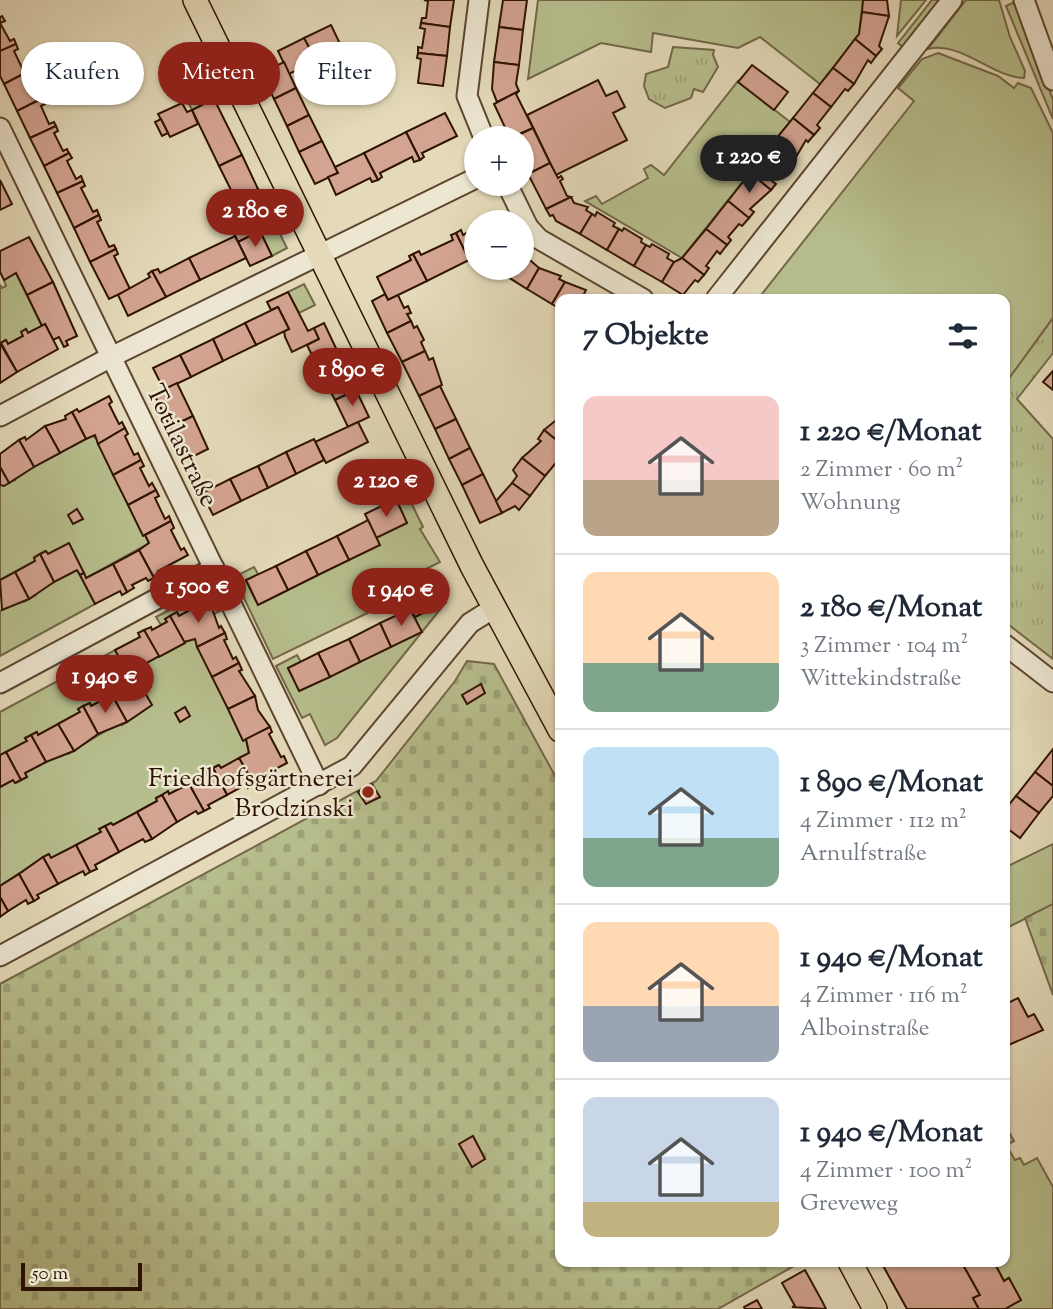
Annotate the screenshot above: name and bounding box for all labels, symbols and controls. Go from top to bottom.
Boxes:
chip: Kaufen [21,42,144,105]
chip: Mieten [158,42,280,105]
chip: Filter [294,42,396,105]
map controls [464,126,534,280]
button: + [464,126,534,196]
pin: 1 220 € [684,136,814,195]
text: 1 220 € [716,141,782,174]
pin: 2 180 € [190,190,320,249]
text: 2 180 € [222,195,288,228]
button: − [464,210,534,280]
text: 7 Objekte [583,315,709,358]
icon: filters [944,317,982,355]
pin: 1 890 € [287,348,417,408]
text: 1 890 € [319,354,385,387]
street label: Totilastraße [135,379,226,514]
text: 1 220 €/Monat [800,411,981,454]
icon: home [639,424,723,508]
text: 2 Zimmer · 60 m² [800,454,963,487]
pin: 2 120 € [321,460,451,519]
text: 2 120 € [353,465,419,498]
text: Wohnung [800,487,900,520]
pin: 1 500 € [133,566,263,625]
pin: 1 940 € [336,568,466,628]
text: 1 500 € [166,571,230,604]
text: 1 940 € [368,574,434,607]
text: 2 180 €/Monat [800,587,982,630]
icon: home [639,600,723,684]
text: 3 Zimmer · 104 m² [800,630,968,663]
pin: 1 940 € [40,656,170,715]
text: 1 940 € [72,661,138,694]
text: Wittekindstraße [800,663,961,696]
place label: Friedhofsgärtnerei Brodzinski [148,761,354,828]
text: 1 890 €/Monat [800,762,983,805]
icon: home [639,775,723,859]
marker: Friedhofsgärtnerei Brodzinski [360,784,376,800]
text: 4 Zimmer · 112 m² [800,805,967,838]
text: Arnulfstraße [800,838,927,871]
text: 1 940 €/Monat [800,937,983,980]
icon: home [639,950,723,1034]
text: 4 Zimmer · 116 m² [800,980,967,1013]
text: Alboinstraße [800,1013,930,1046]
text: 1 940 €/Monat [800,1112,983,1155]
icon: home [639,1125,723,1209]
text: 4 Zimmer · 100 m² [800,1155,972,1188]
text: Greveweg [800,1188,898,1221]
scale bar [21,1260,142,1292]
text: 50 m [32,1261,68,1288]

